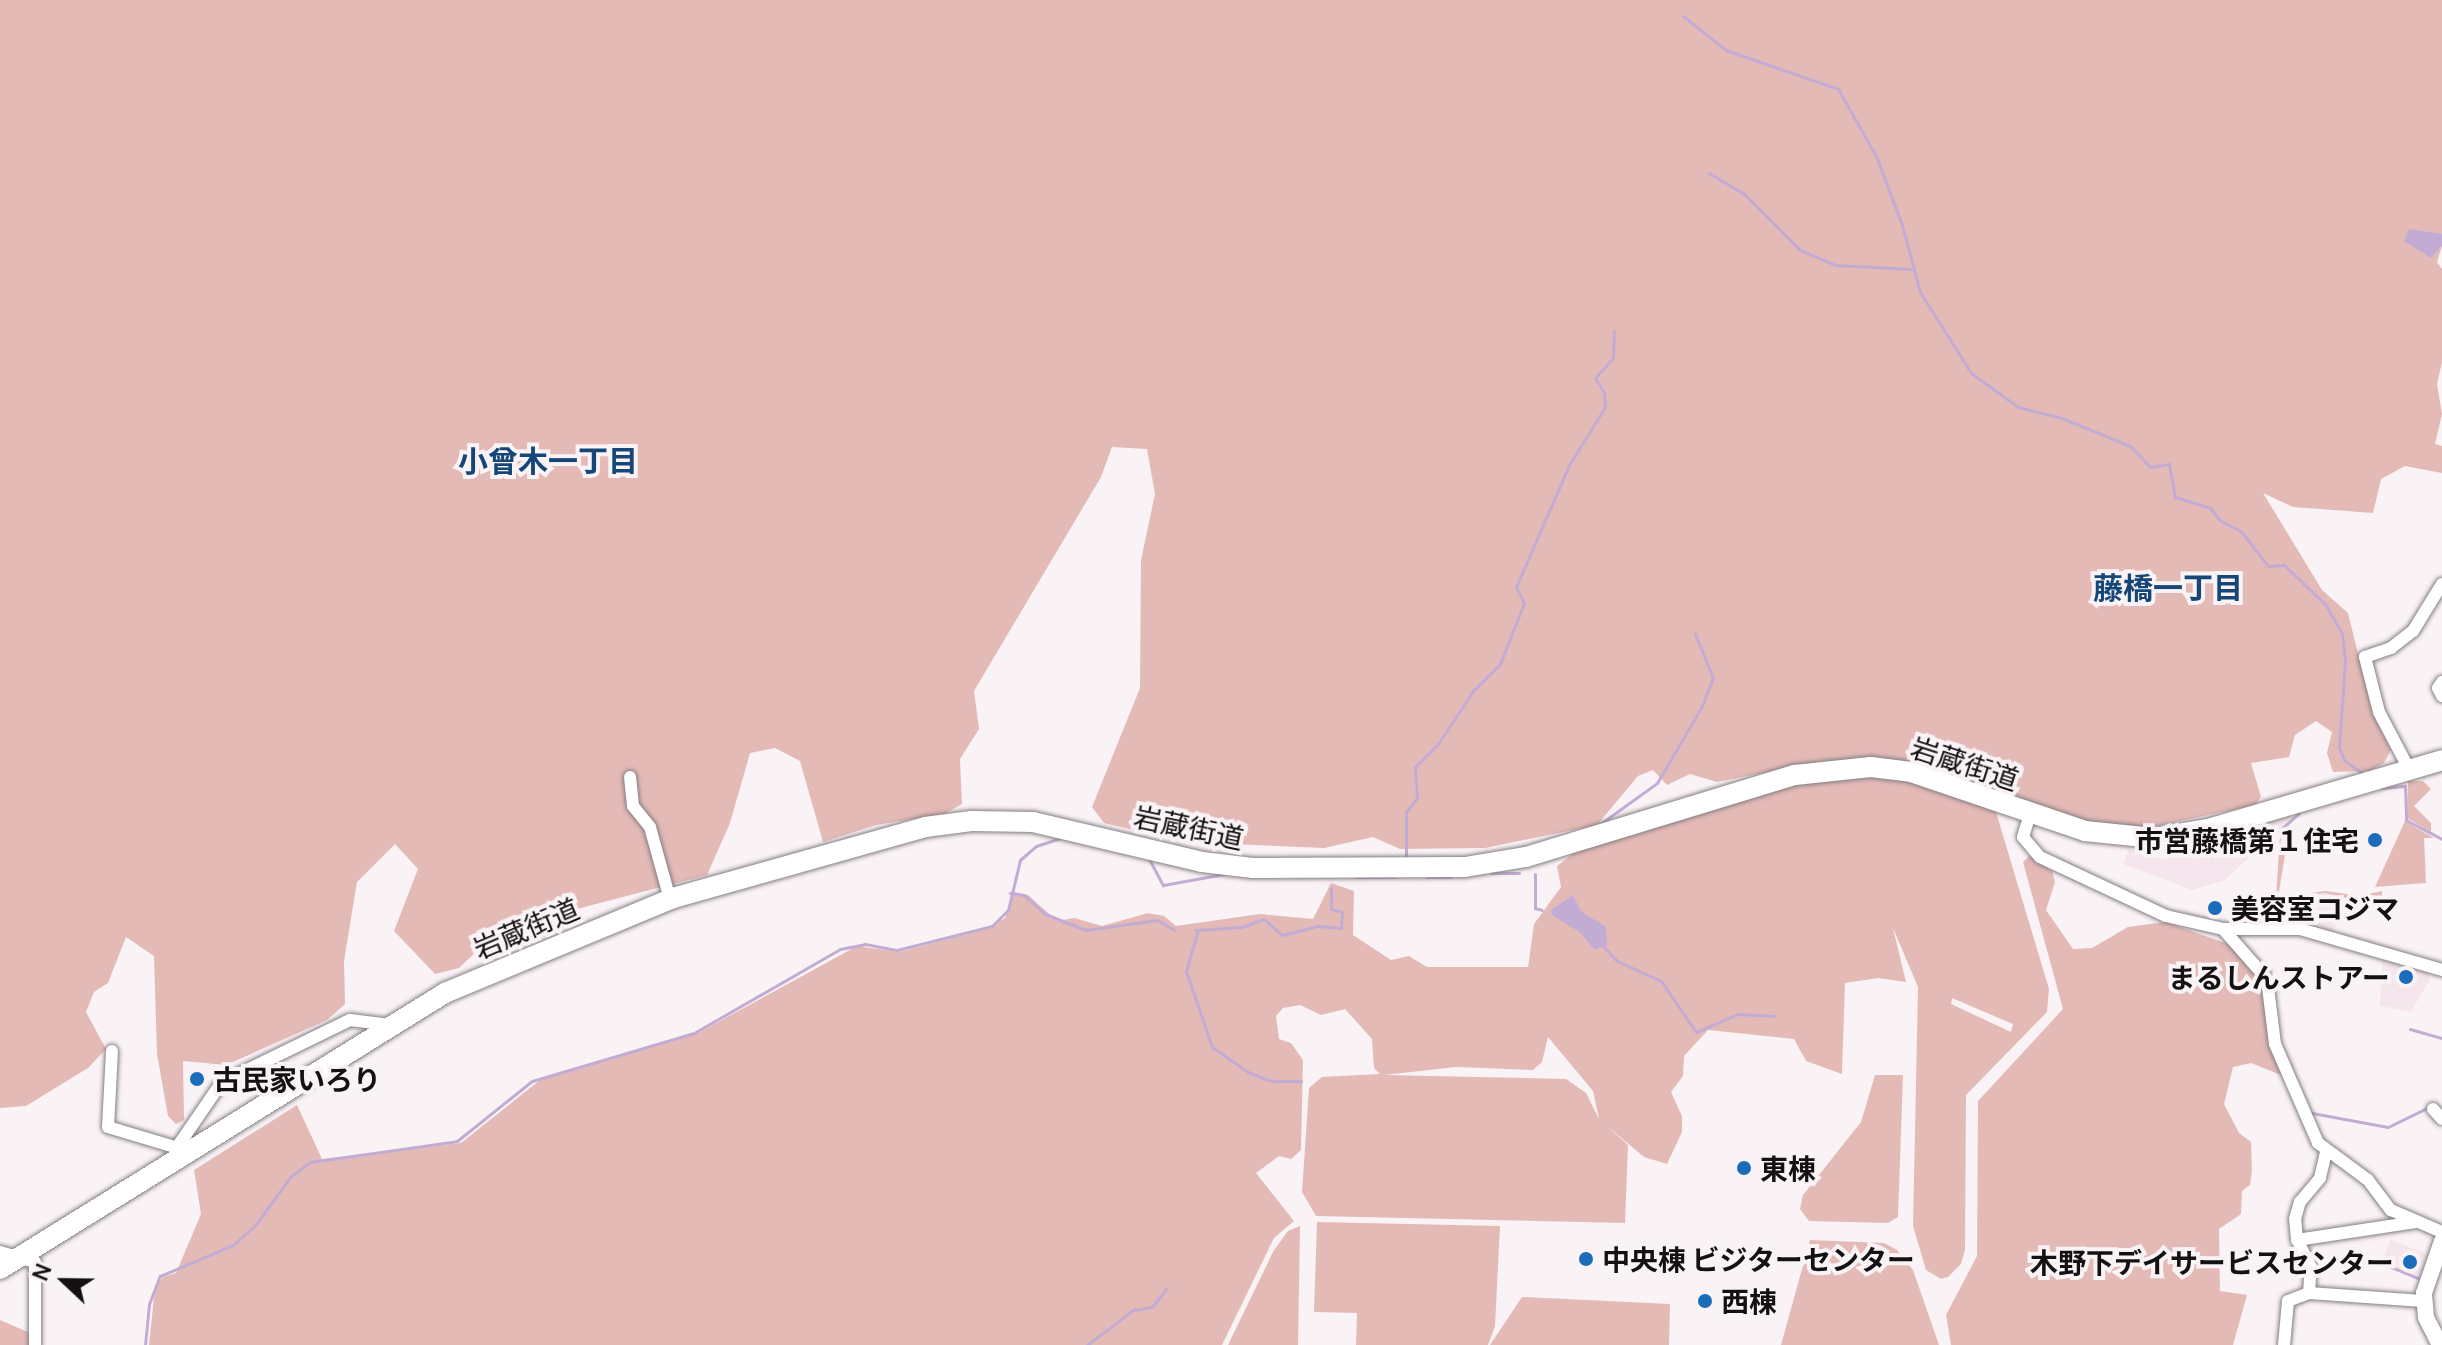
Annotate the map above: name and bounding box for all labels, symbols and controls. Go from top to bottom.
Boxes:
district label: 小曾木一丁目 [458,443,638,479]
district label: 藤橋一丁目 [2093,570,2243,606]
street label: 岩蔵街道 [1907,730,2023,796]
street label: 岩蔵街道 [1131,799,1247,855]
place label: 市営藤橋第１住宅 [2135,823,2359,857]
marker: 市営藤橋第１住宅 [2366,831,2384,849]
street label: 岩蔵街道 [468,891,584,965]
place label: 美容室コジマ [2231,891,2399,925]
marker: 美容室コジマ [2206,899,2224,917]
place label: まるしんストアー [2168,960,2390,994]
marker: まるしんストアー [2397,968,2415,986]
place label: 古民家いろり [213,1062,381,1096]
marker: 古民家いろり [188,1070,206,1088]
place label: 東棟 [1760,1151,1816,1185]
marker: 東棟 [1735,1159,1753,1177]
north arrow [24,1241,104,1321]
place label: 中央棟 ビジターセンター [1602,1242,1916,1276]
place label: 木野下デイサービスセンター [2030,1245,2394,1279]
marker: 中央棟 ビジターセンター [1577,1250,1595,1268]
marker: 木野下デイサービスセンター [2401,1253,2419,1271]
text: N [25,1259,59,1285]
place label: 西棟 [1721,1284,1777,1318]
marker: 西棟 [1696,1292,1714,1310]

